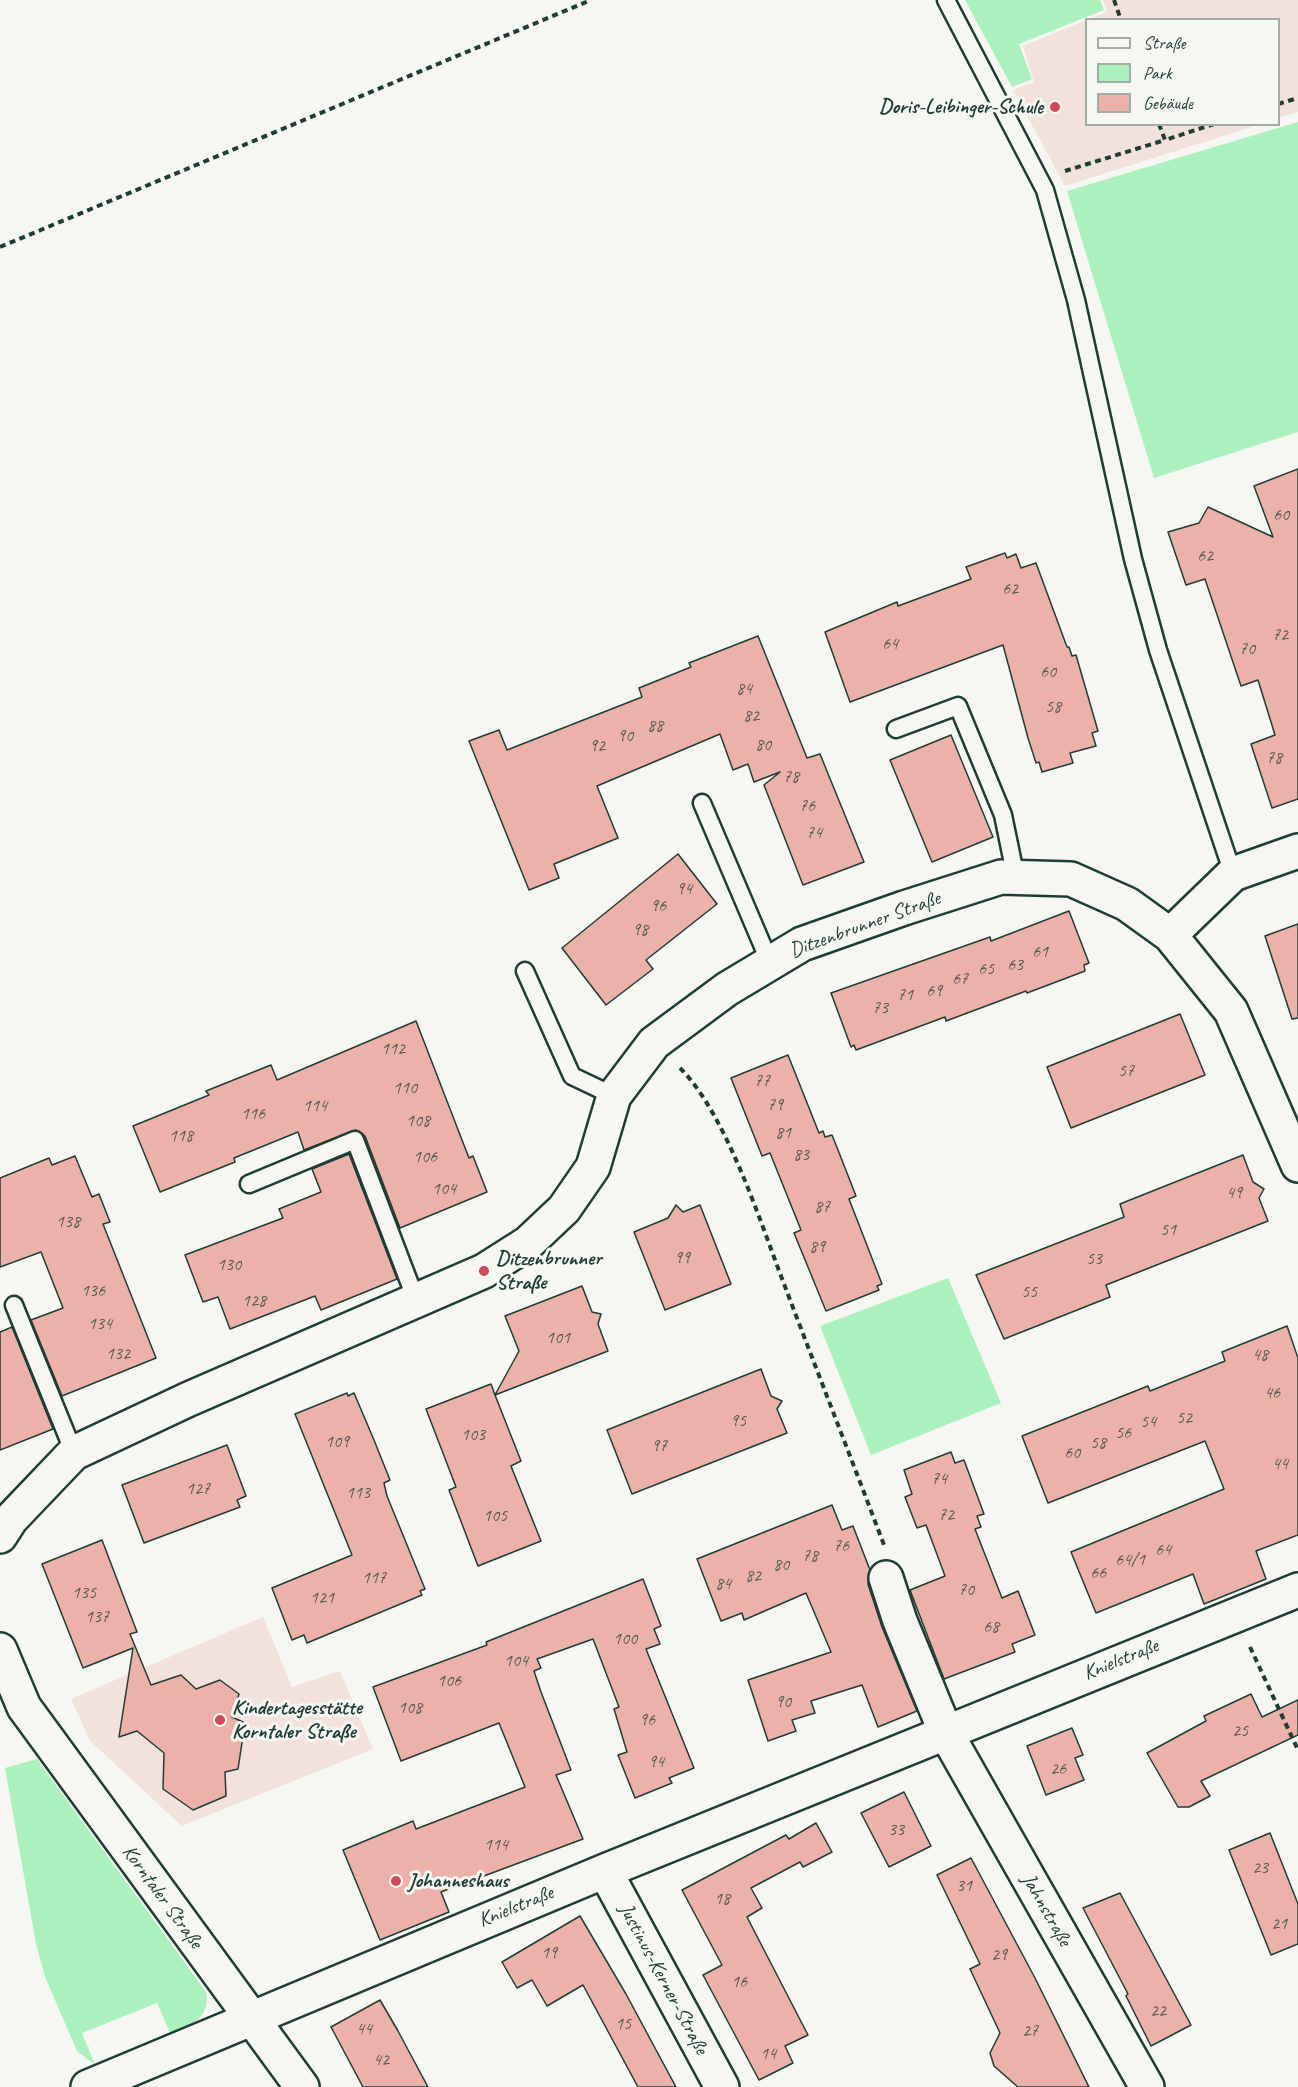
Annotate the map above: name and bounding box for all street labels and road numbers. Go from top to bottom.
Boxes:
street label: Ditzenbrunner Straße [786,886,944,964]
street label: Knielstraße [1080,1634,1162,1686]
street label: Korntaler Straße [116,1840,208,1954]
street label: Jahnstraße [1015,1869,1077,1951]
street label: Knielstraße [475,1881,557,1933]
street label: Justinus-Kerner-Straße [613,1899,713,2059]

